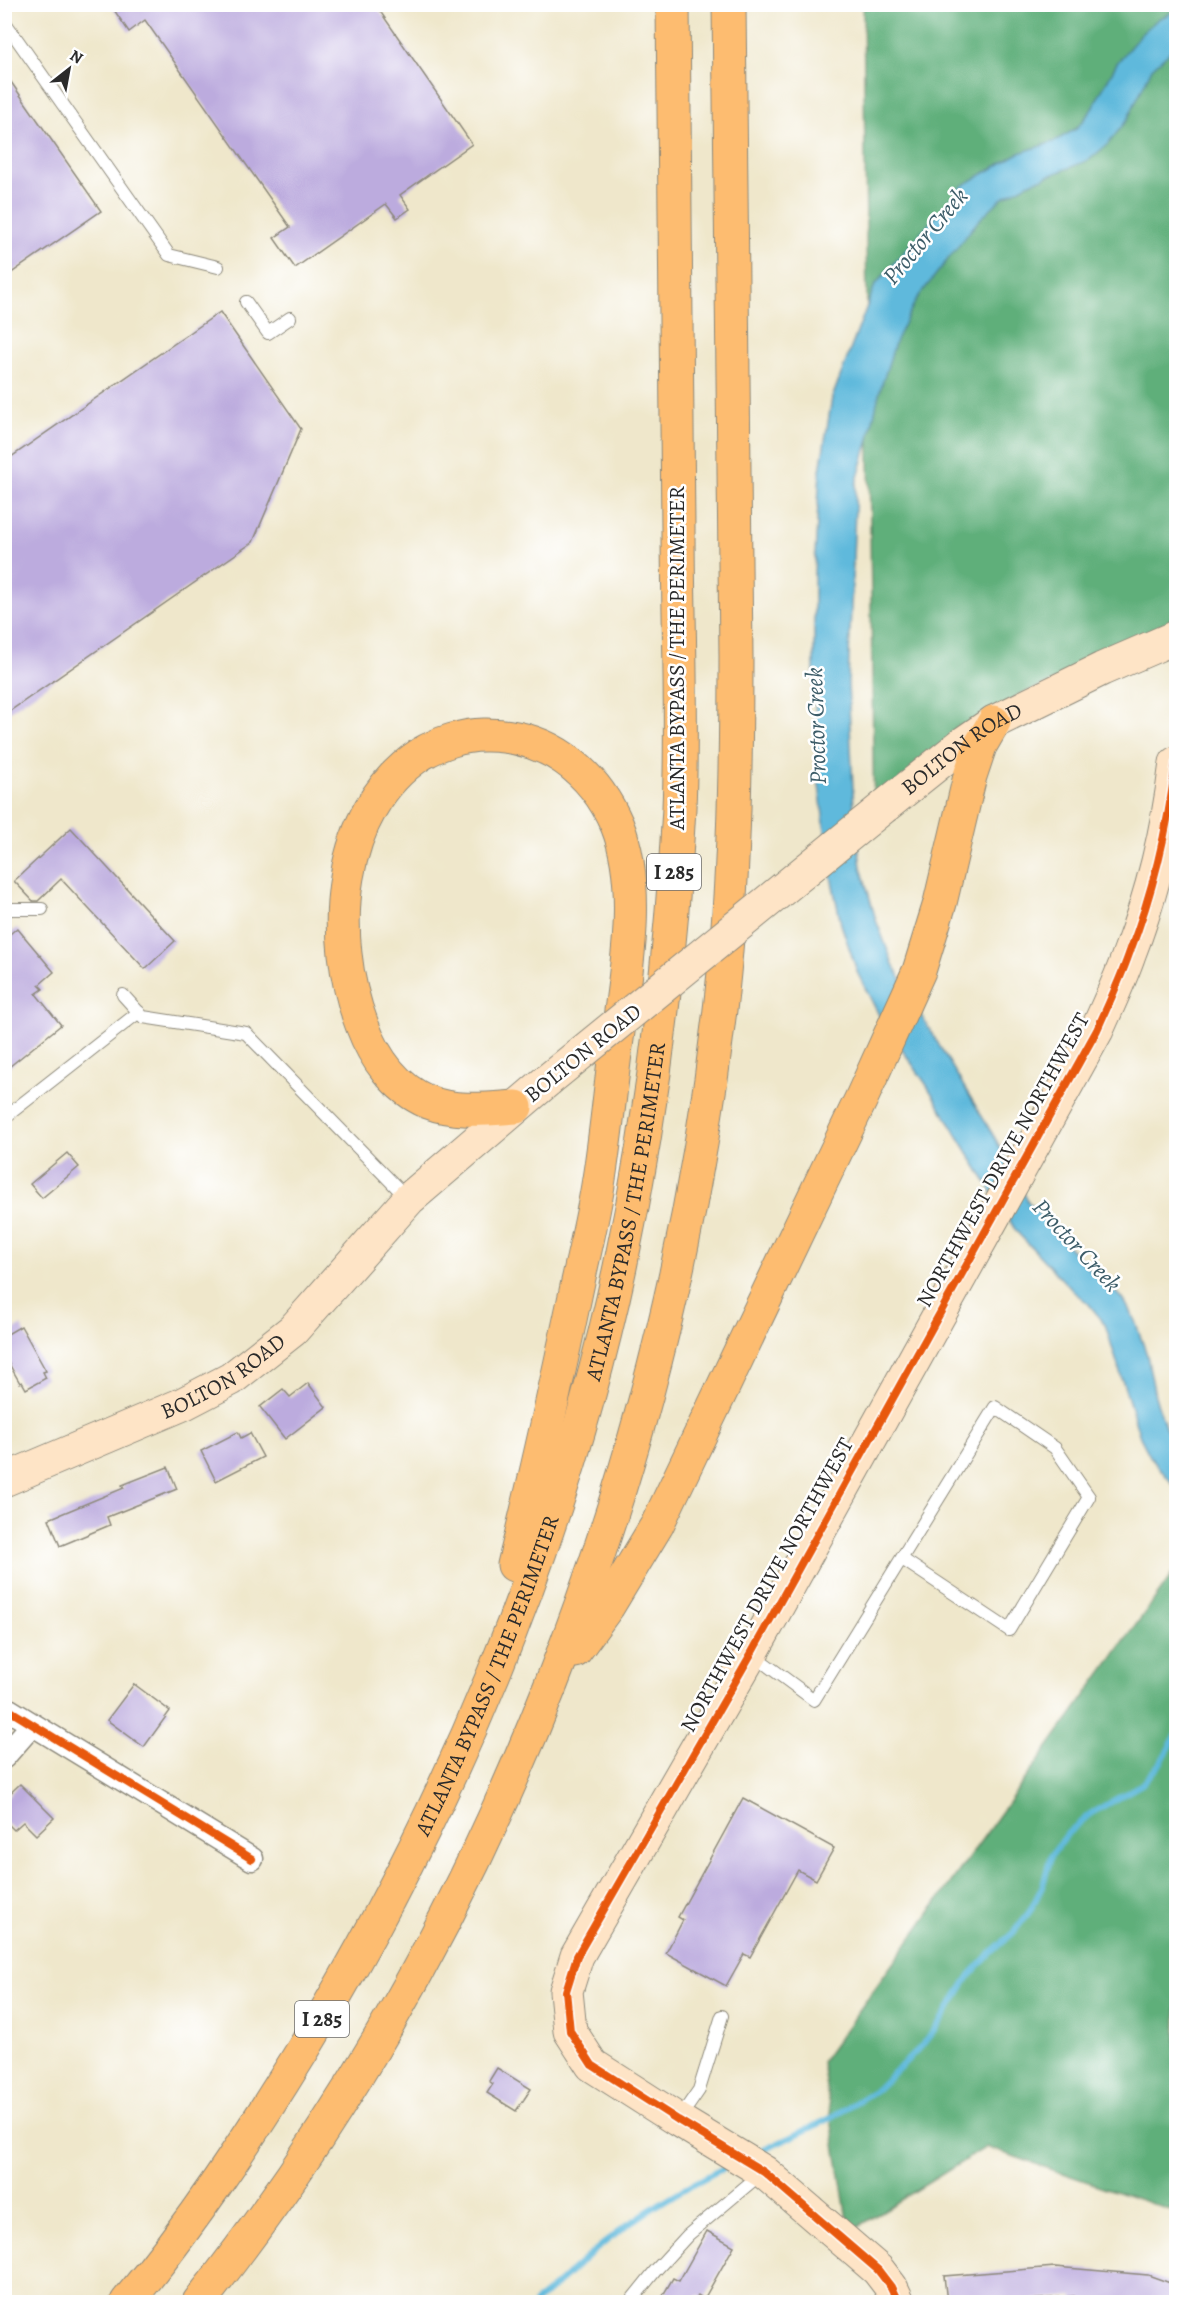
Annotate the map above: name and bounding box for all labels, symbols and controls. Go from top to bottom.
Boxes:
north arrow [39,39,99,99]
text: N [66,45,87,70]
water label: Proctor Creek [875,181,975,291]
street label: ATLANTA BYPASS / THE PERIMETER [662,485,692,831]
water label: Proctor Creek [798,667,834,785]
street label: BOLTON ROAD [895,696,1027,802]
road number: I 285 [647,854,701,890]
street label: BOLTON ROAD [518,997,648,1109]
street label: NORTHWEST DRIVE NORTHWEST [909,1007,1097,1313]
street label: ATLANTA BYPASS / THE PERIMETER [578,1040,673,1385]
water label: Proctor Creek [1025,1191,1129,1299]
street label: BOLTON ROAD [156,1327,292,1427]
street label: NORTHWEST DRIVE NORTHWEST [673,1432,861,1738]
street label: ATLANTA BYPASS / THE PERIMETER [407,1511,567,1842]
road number: I 285 [295,2001,349,2037]

